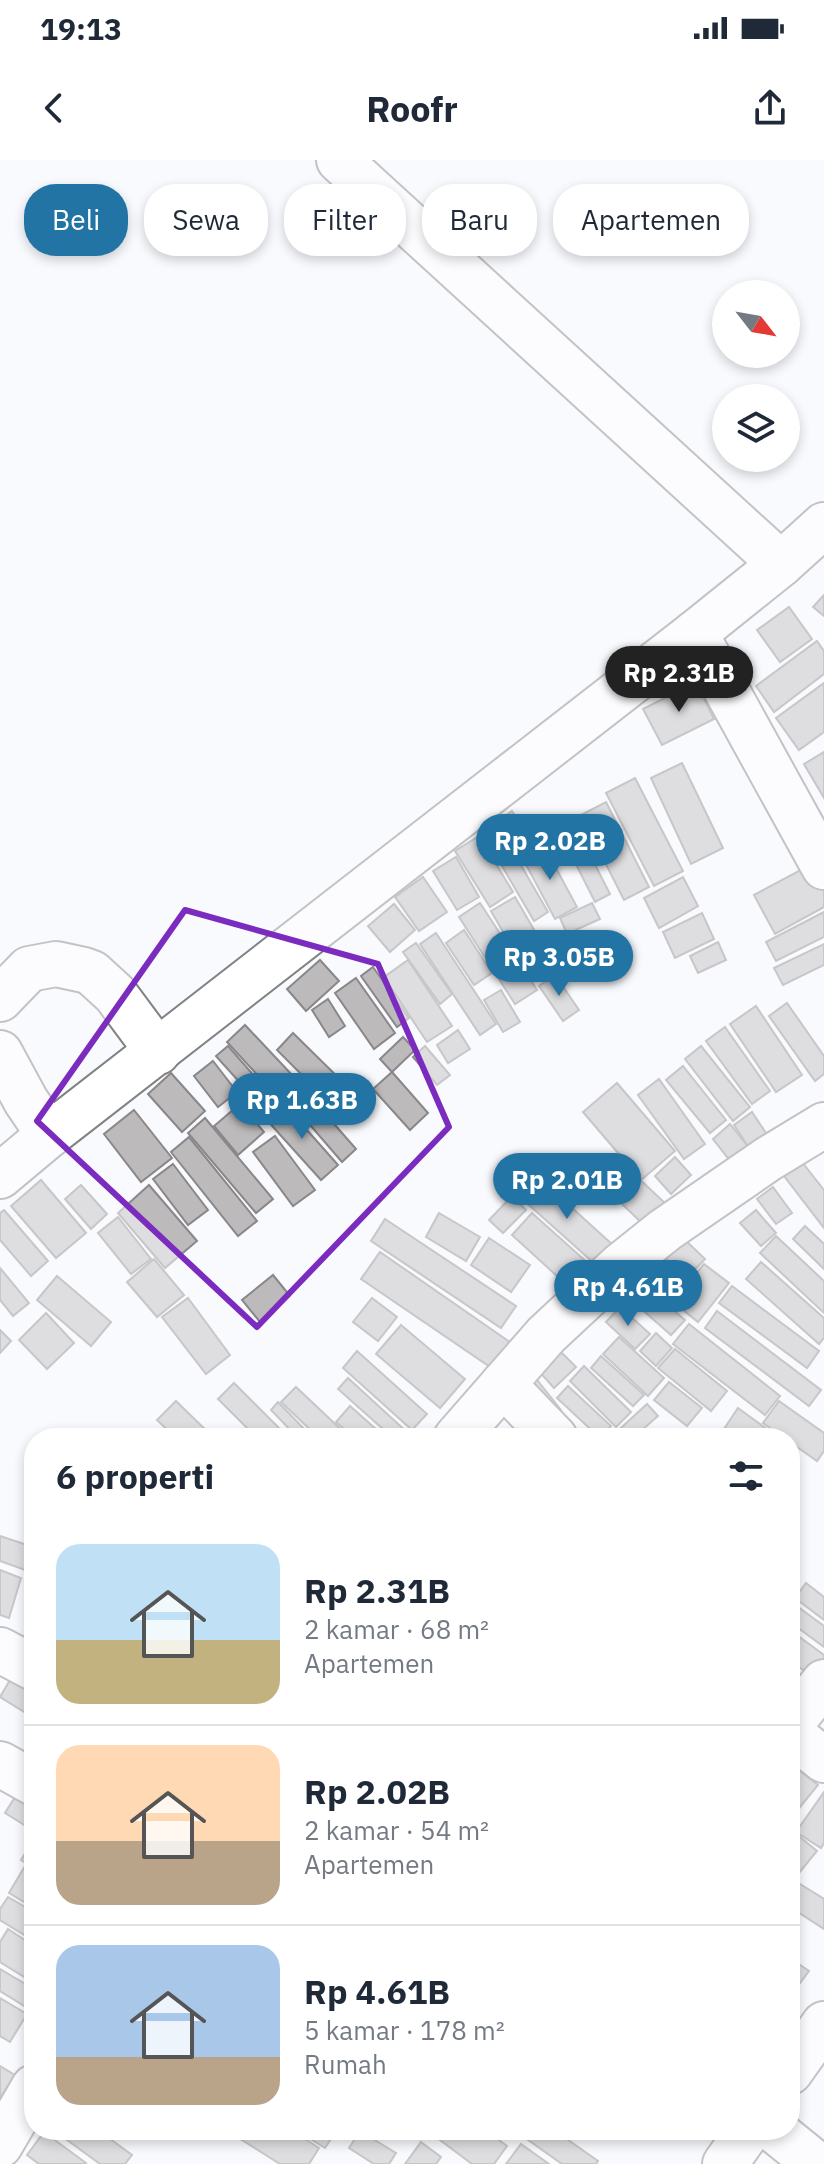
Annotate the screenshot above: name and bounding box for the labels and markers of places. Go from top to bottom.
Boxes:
pin: Rp 2.31B [596,646,762,714]
pin: Rp 2.02B [467,814,633,882]
pin: Rp 3.05B [476,930,642,998]
pin: Rp 1.63B [219,1073,385,1141]
pin: Rp 2.01B [484,1153,650,1221]
pin: Rp 4.61B [545,1260,711,1328]

